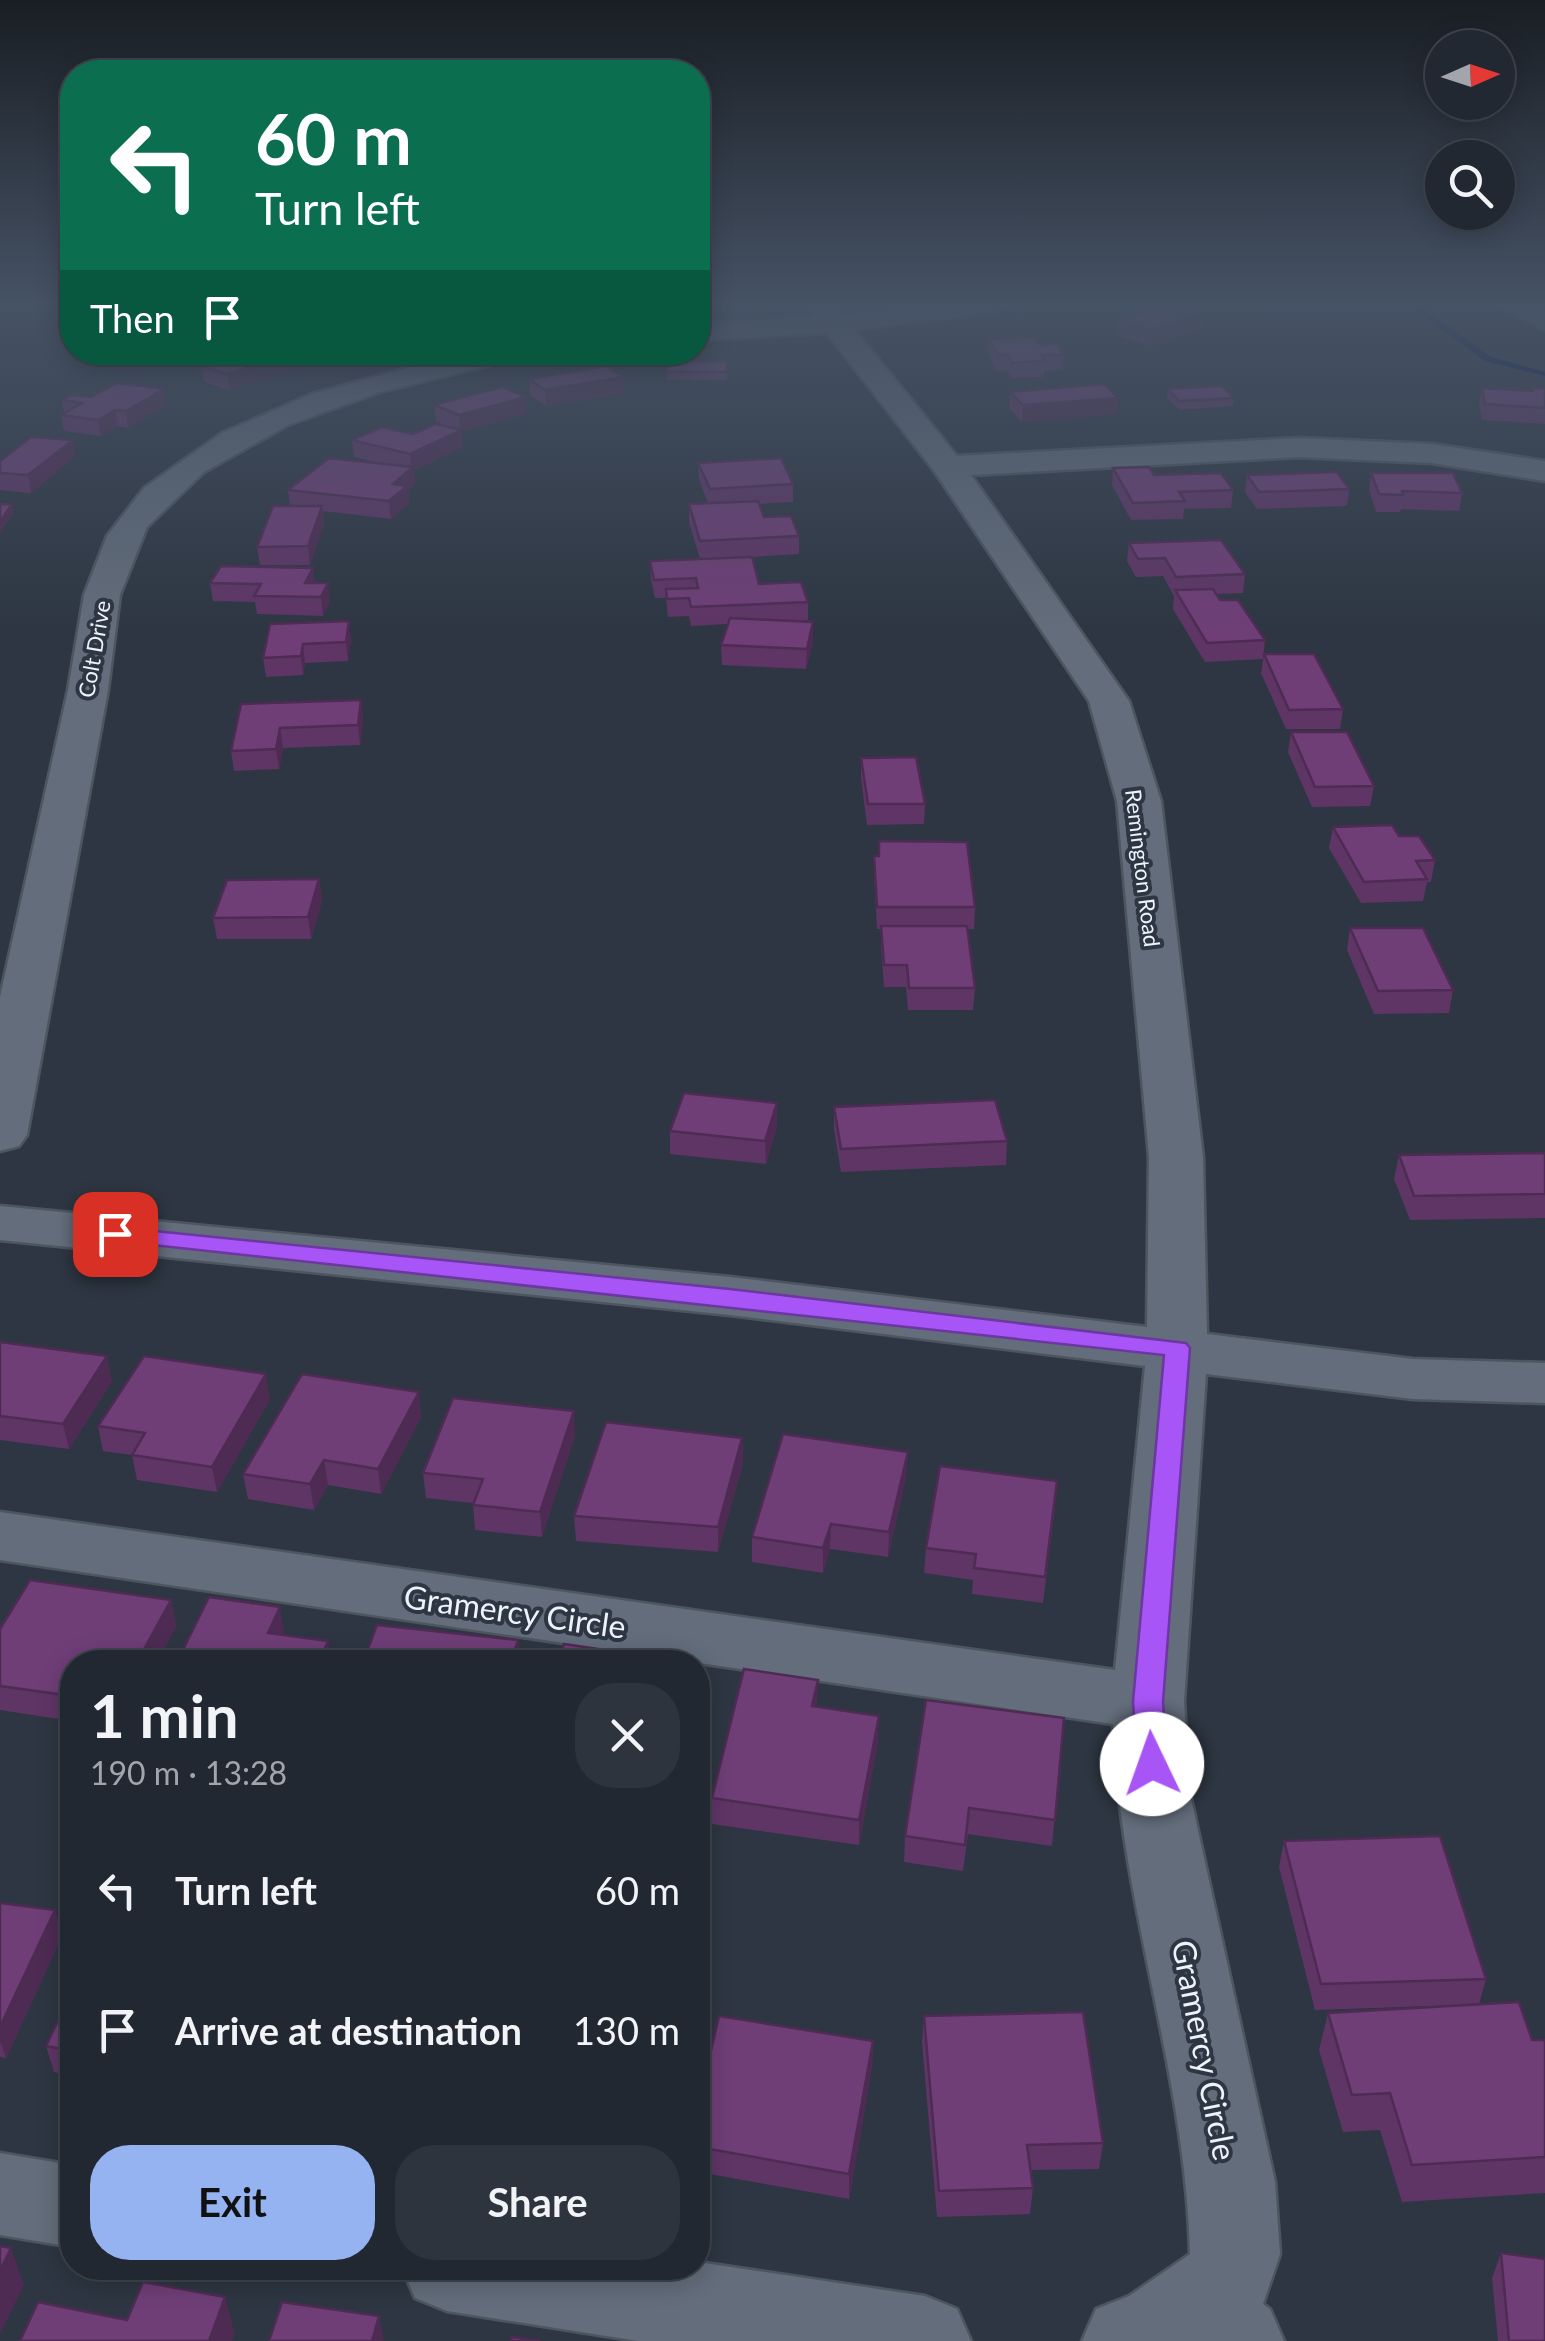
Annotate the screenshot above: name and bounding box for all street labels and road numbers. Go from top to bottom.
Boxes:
street label: Colt Drive [72,598,116,700]
street label: Remington Road [1120,788,1166,948]
street label: Gramercy Circle [402,1576,628,1646]
street label: Gramercy Circle [1165,1937,1245,2163]

